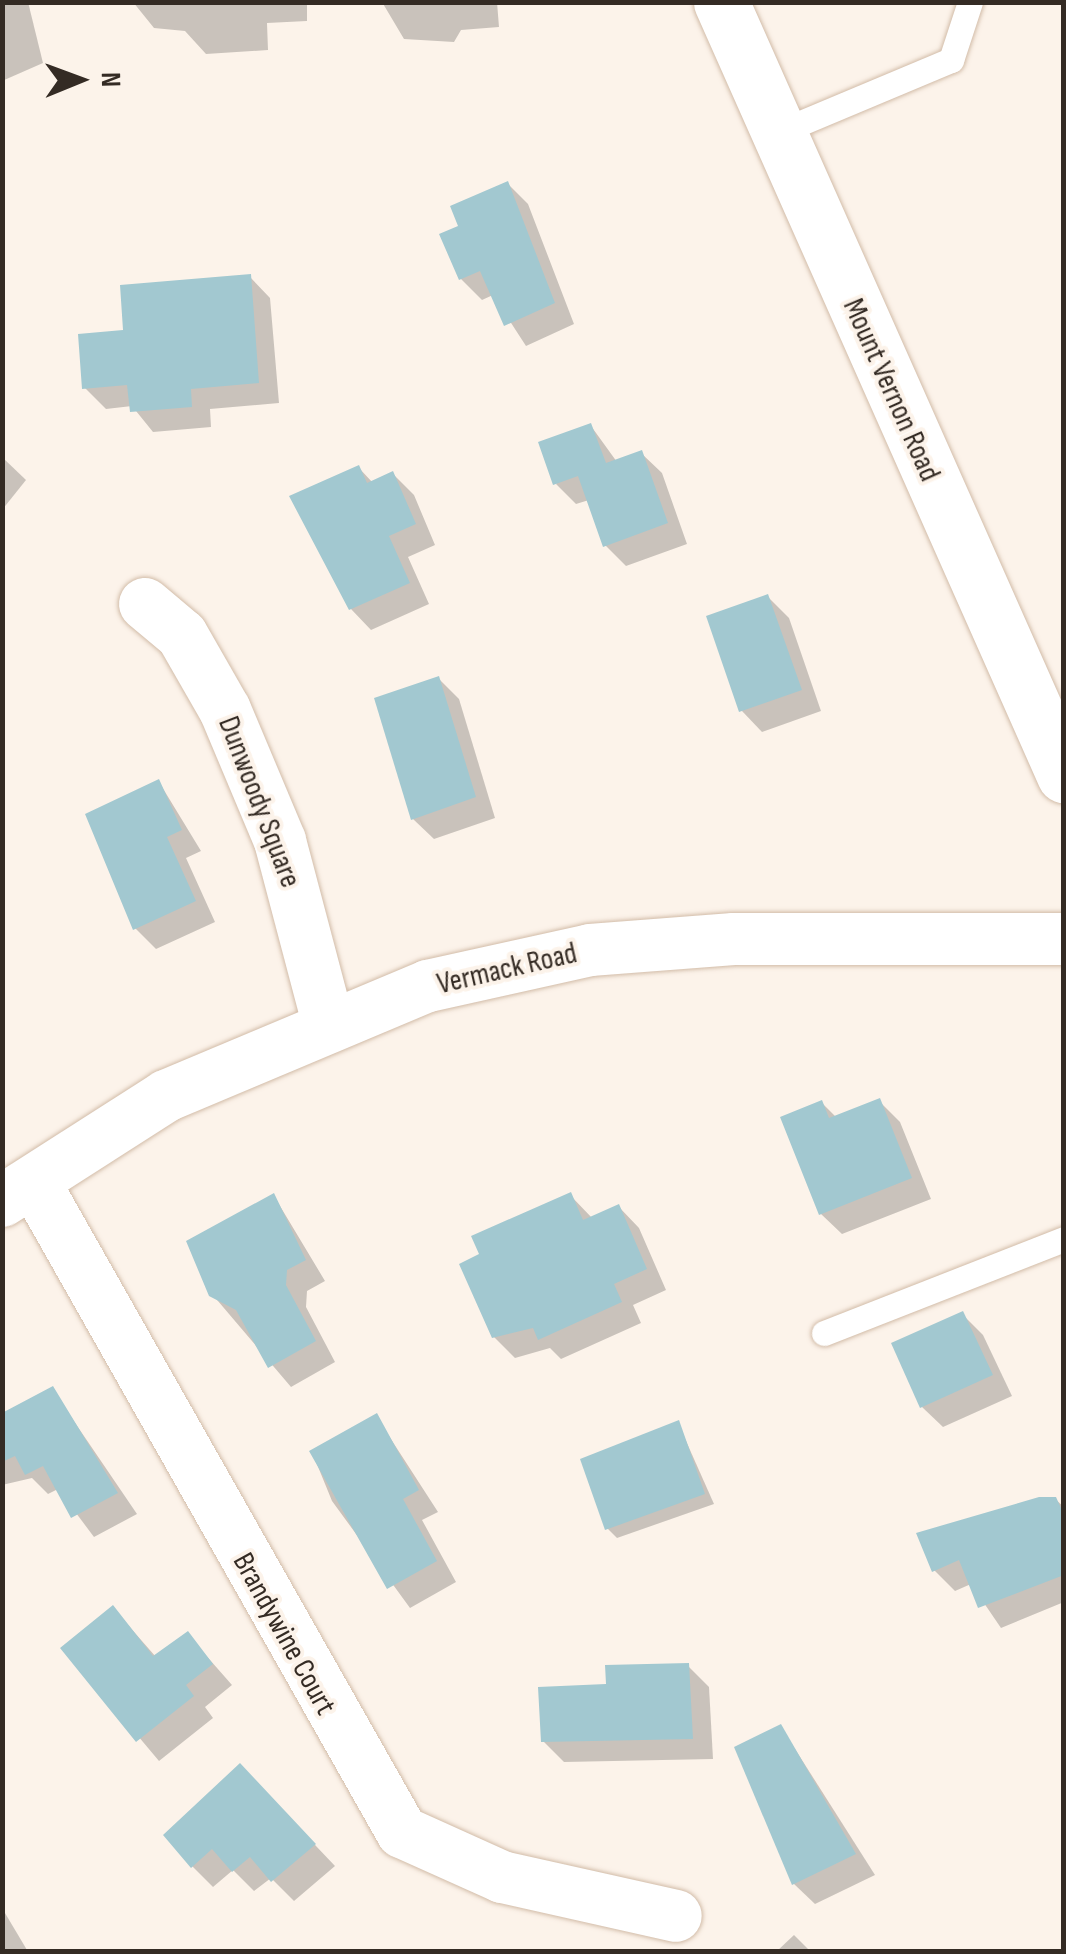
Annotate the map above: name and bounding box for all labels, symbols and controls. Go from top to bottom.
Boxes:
north arrow [30,30,130,130]
text: N [94,72,127,87]
street label: Mount Vernon Road [835,293,947,487]
street label: Dunwoody Square [210,711,308,893]
street label: Vermack Road [434,935,580,1003]
street label: Brandywine Court [225,1547,343,1721]

